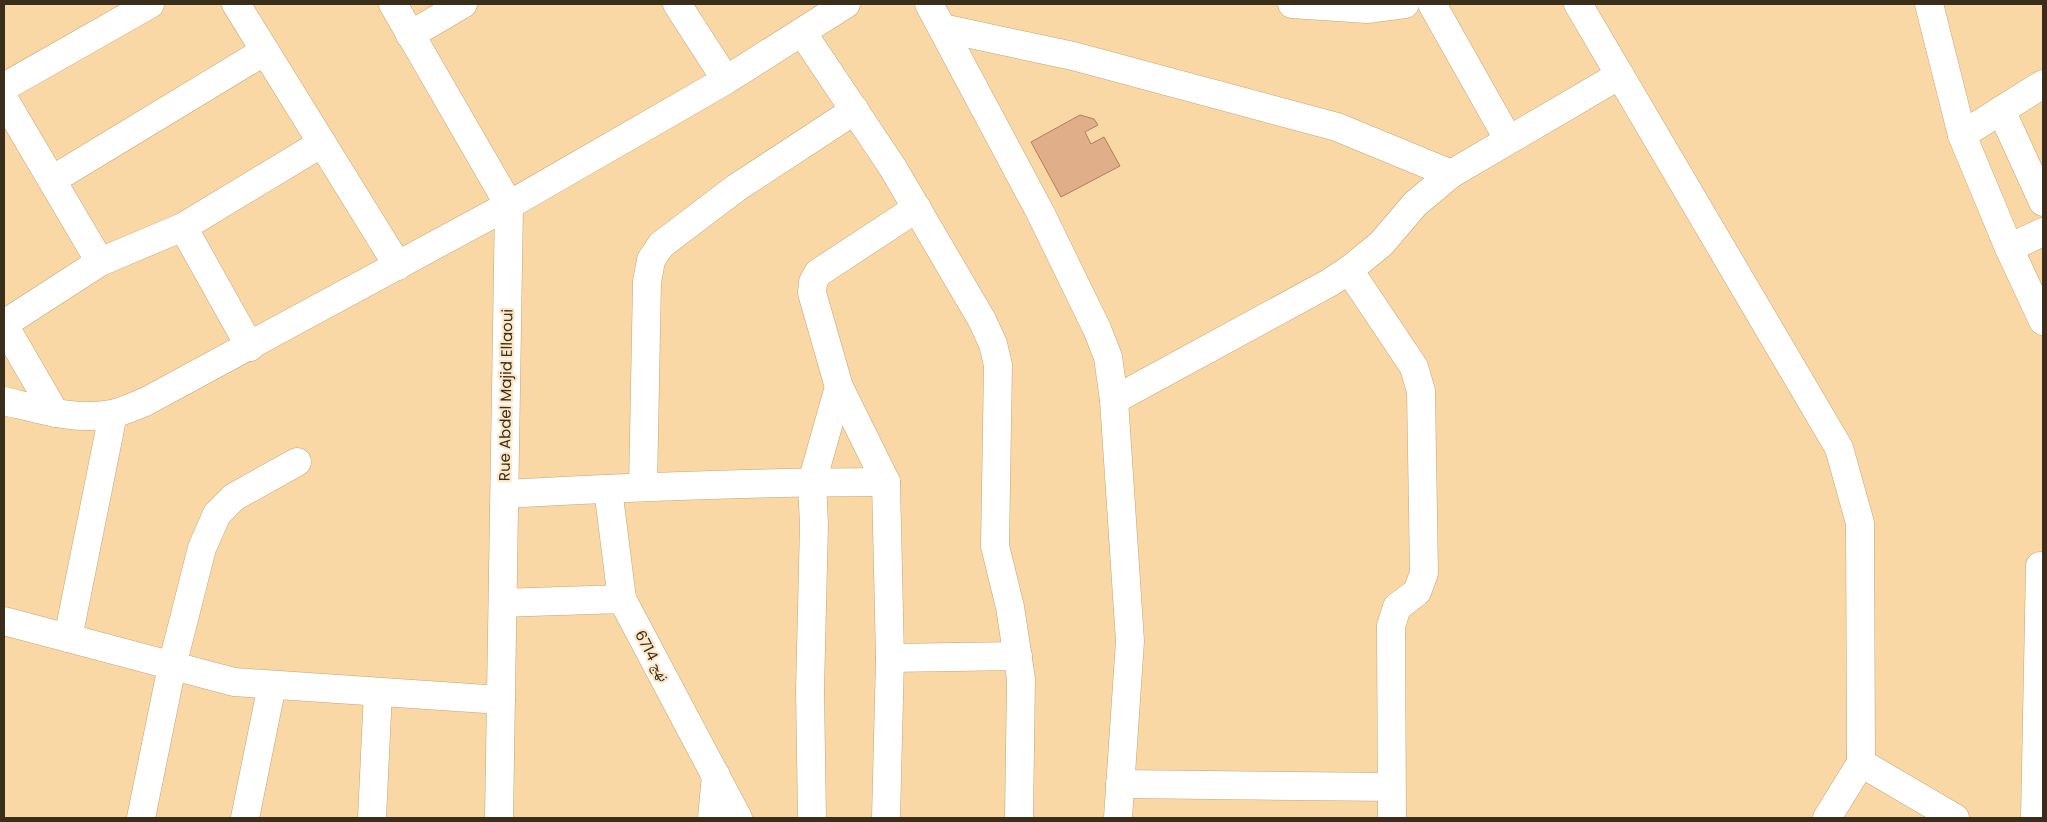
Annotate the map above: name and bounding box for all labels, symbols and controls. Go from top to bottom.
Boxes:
street label: Rue Abdel Majid Ellaoui [493,309,518,481]
street label: نهج 6714 [630,626,675,685]

